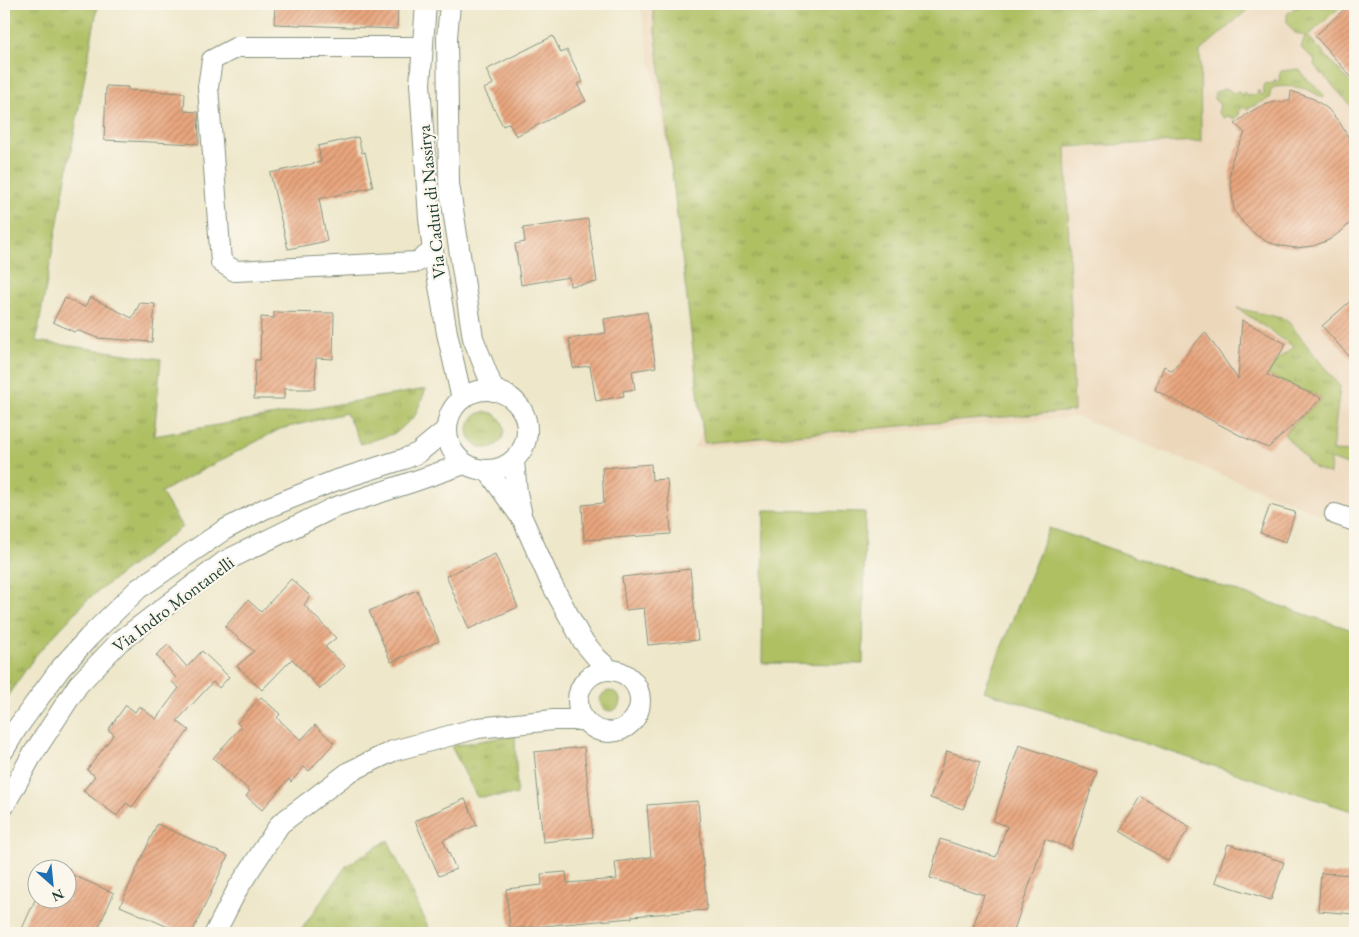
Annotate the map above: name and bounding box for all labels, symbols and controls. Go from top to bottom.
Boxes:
street label: Via Caduti di Nassirya [411,123,451,280]
street label: Via Indro Montanelli [107,550,239,657]
north arrow [28,860,78,910]
text: N [48,885,67,906]

